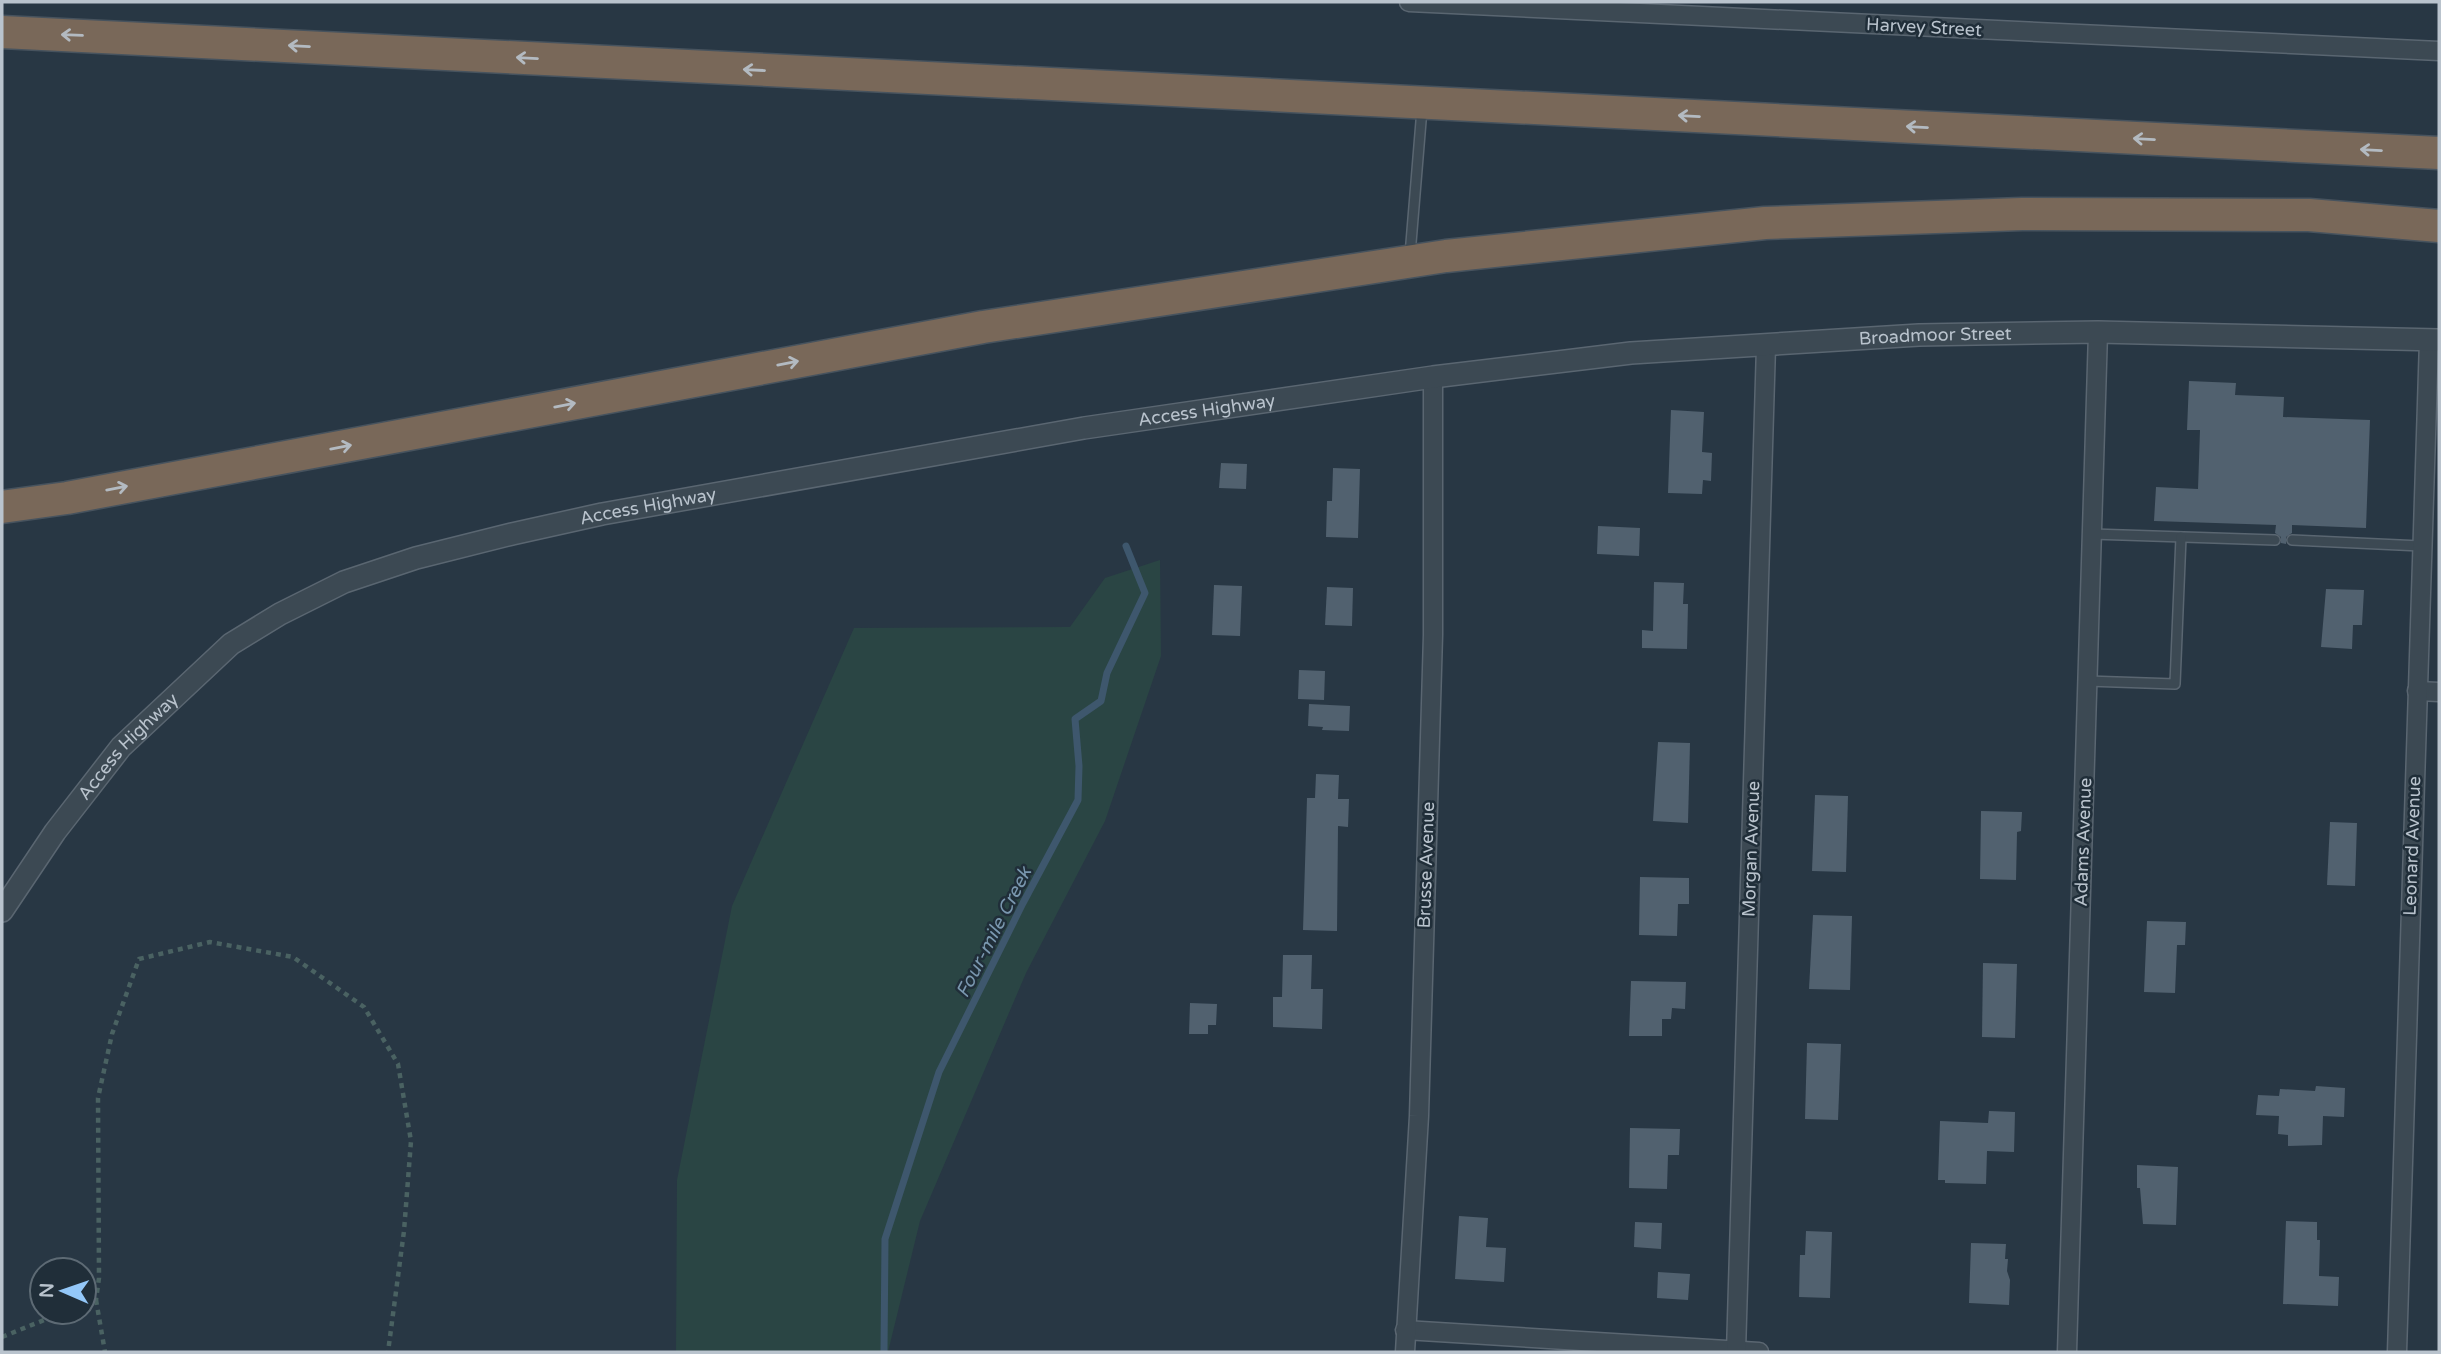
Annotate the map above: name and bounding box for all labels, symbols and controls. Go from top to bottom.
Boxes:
street label: Harvey Street [1866,13,1983,41]
one-way arrow [61,29,84,42]
one-way arrow [288,40,311,53]
one-way arrow [516,51,538,64]
one-way arrow [743,63,766,76]
one-way arrow [1679,109,1701,122]
one-way arrow [1905,121,1928,134]
one-way arrow [2133,132,2156,145]
one-way arrow [2360,143,2383,156]
street label: Broadmoor Street [1858,322,2012,350]
one-way arrow [776,356,799,370]
street label: Access Highway [1137,389,1277,431]
one-way arrow [553,398,576,411]
one-way arrow [329,439,352,453]
one-way arrow [106,481,128,494]
street label: Access Highway [577,483,718,530]
street label: Access Highway [73,688,183,804]
street label: Leonard Avenue [2399,776,2425,916]
street label: Adams Avenue [2070,777,2096,907]
street label: Morgan Avenue [1738,781,1764,917]
street label: Brusse Avenue [1413,801,1439,929]
water label: Four-mile Creek [952,862,1037,1001]
north arrow [28,1256,98,1326]
text: N [36,1282,58,1298]

